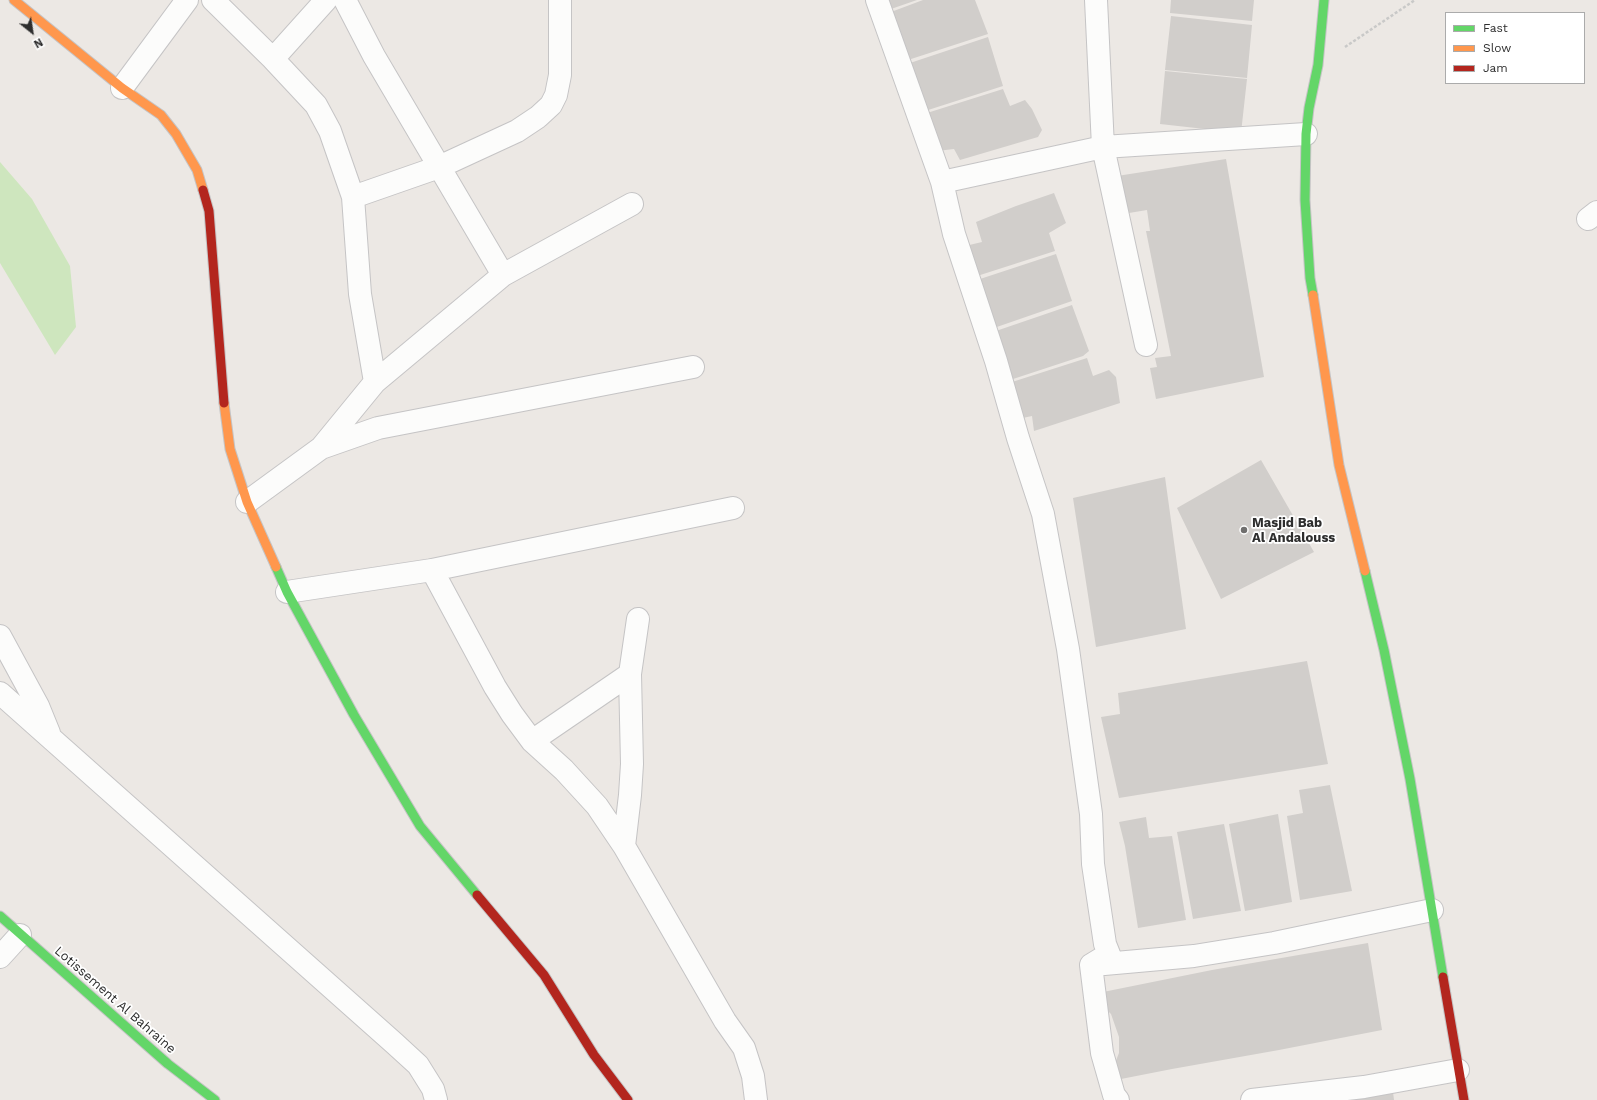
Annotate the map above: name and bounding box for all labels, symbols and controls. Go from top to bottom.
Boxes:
north arrow [12,12,52,52]
legend [1445,12,1585,84]
text: Fast [1483,21,1508,35]
text: N [31,35,45,50]
text: Slow [1483,41,1511,55]
text: Jam [1483,61,1508,75]
place label: Masjid Bab Al Andalouss [1252,515,1335,546]
marker: Masjid Bab Al Andalouss [1239,525,1249,535]
street label: Lotissement Al Bahraine [51,943,179,1057]

